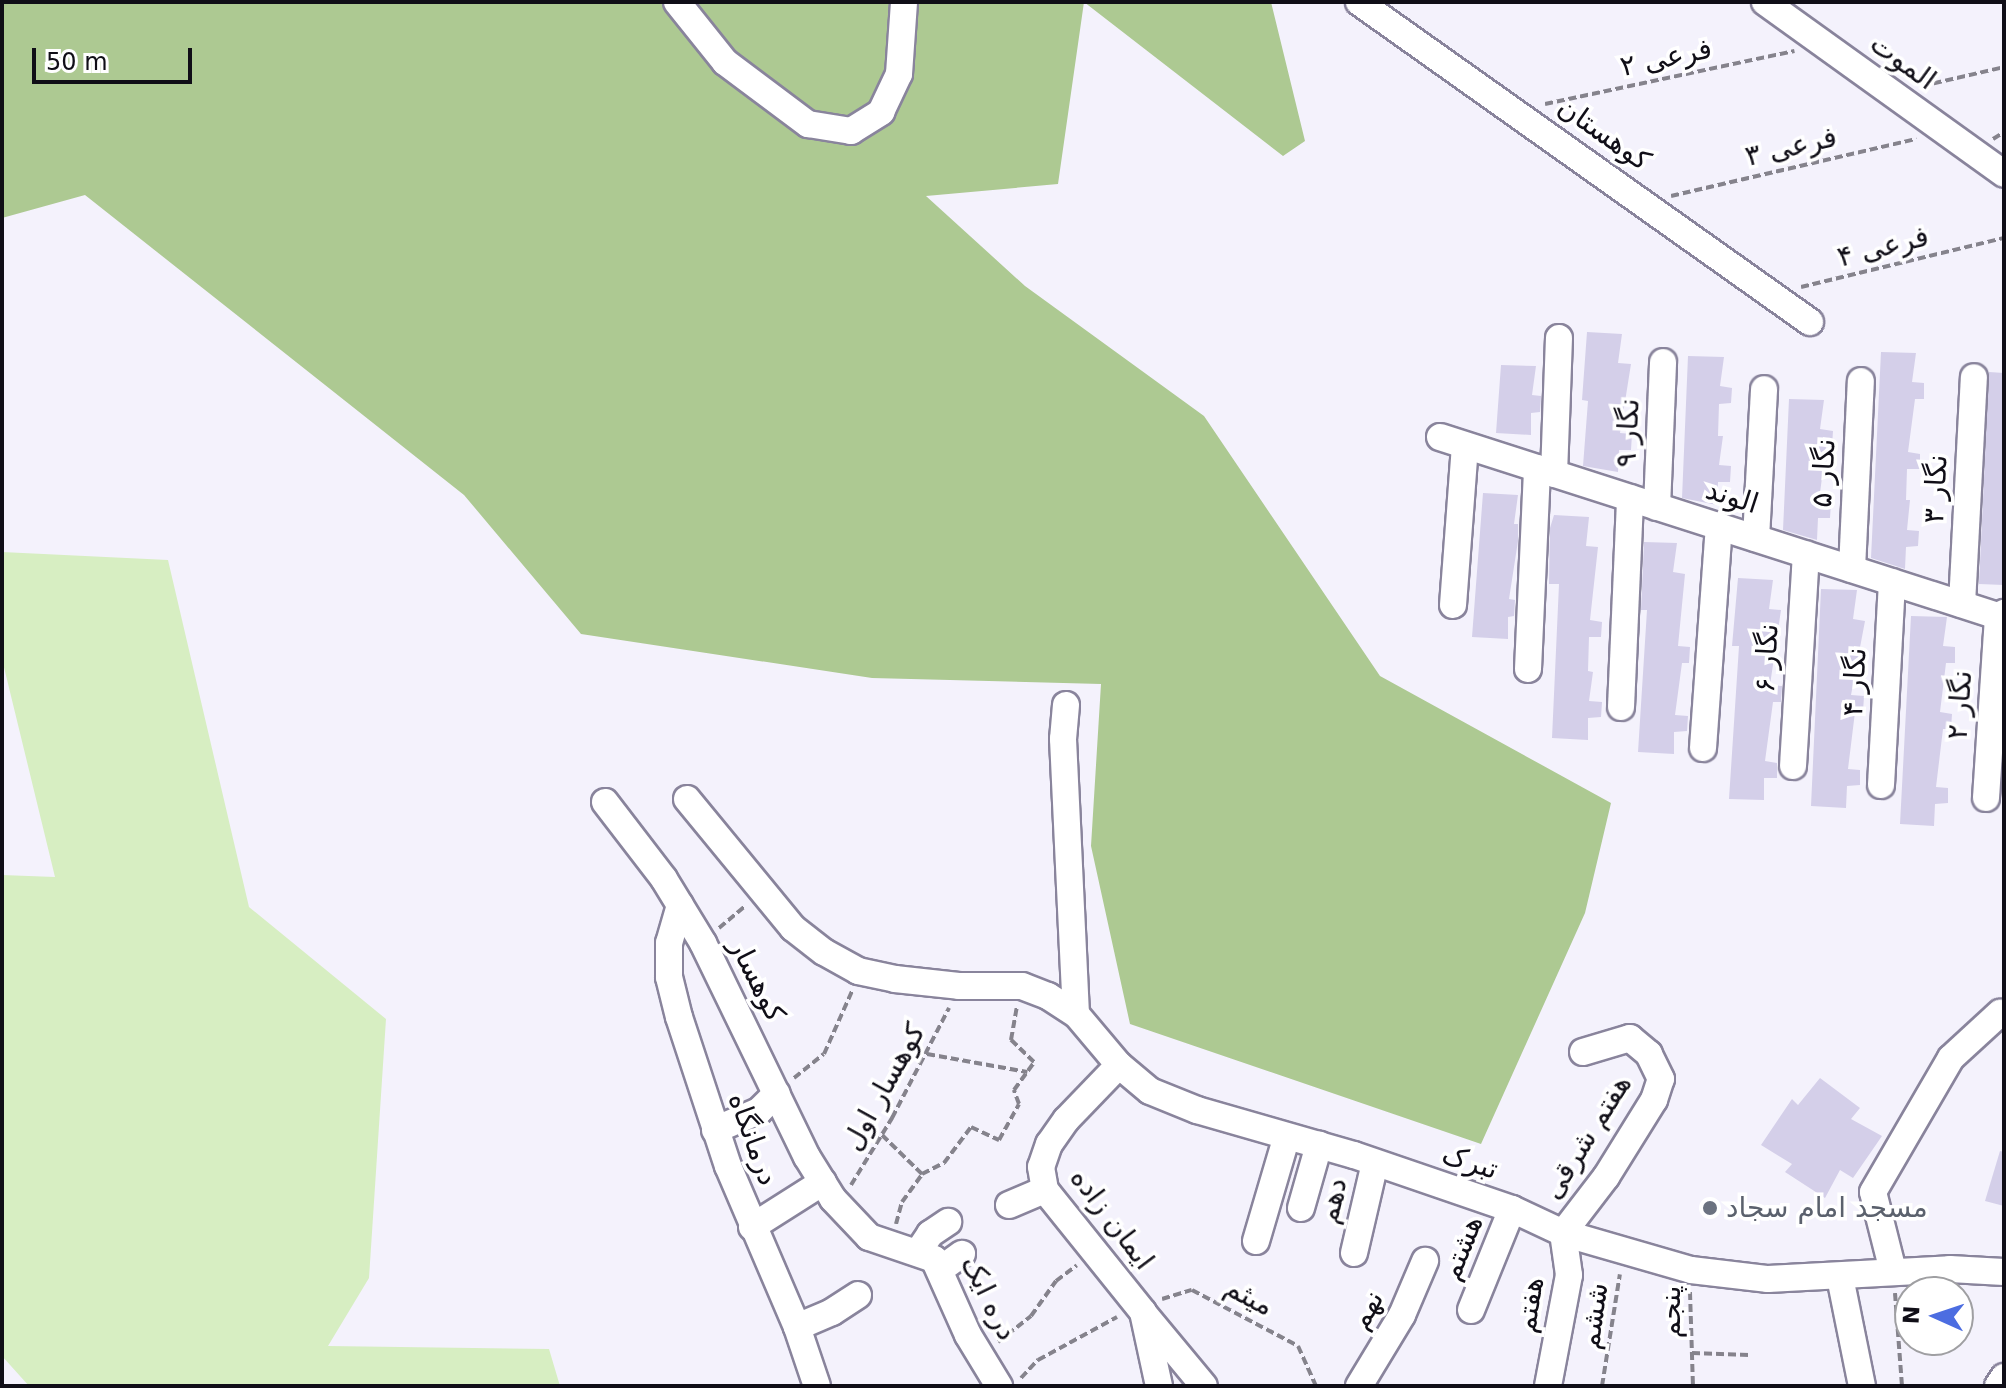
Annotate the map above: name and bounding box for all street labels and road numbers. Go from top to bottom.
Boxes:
street label: الموت [1863,27,1943,97]
street label: فرعی ۲ [1617,32,1715,84]
street label: کوهستان [1551,90,1657,178]
street label: فرعی ۳ [1742,120,1840,174]
street label: فرعی ۴ [1834,219,1932,275]
street label: نگار ۹ [1609,398,1647,468]
street label: نگار ۵ [1805,438,1843,508]
street label: نگار ۳ [1917,454,1955,524]
street label: الوند [1701,473,1763,521]
street label: نگار ۶ [1748,623,1786,693]
street label: نگار ۴ [1836,647,1874,717]
street label: نگار ۲ [1941,669,1979,741]
street label: کوهسار [722,932,792,1028]
street label: کوهسار اول [835,1018,933,1156]
street label: هفتم شرقی [1536,1069,1638,1205]
street label: درمانگاه [721,1088,785,1190]
street label: تبرک [1438,1137,1502,1187]
street label: ایمان زاده [1063,1162,1161,1276]
street label: دهم [1311,1175,1355,1227]
street label: هشتم [1434,1211,1490,1285]
street label: دره ایک [954,1250,1024,1346]
street label: میثم [1219,1270,1279,1324]
street label: هفتم [1509,1275,1551,1335]
street label: ششم [1573,1280,1615,1352]
street label: نهم [1343,1285,1391,1335]
street label: پنجم [1654,1286,1688,1338]

